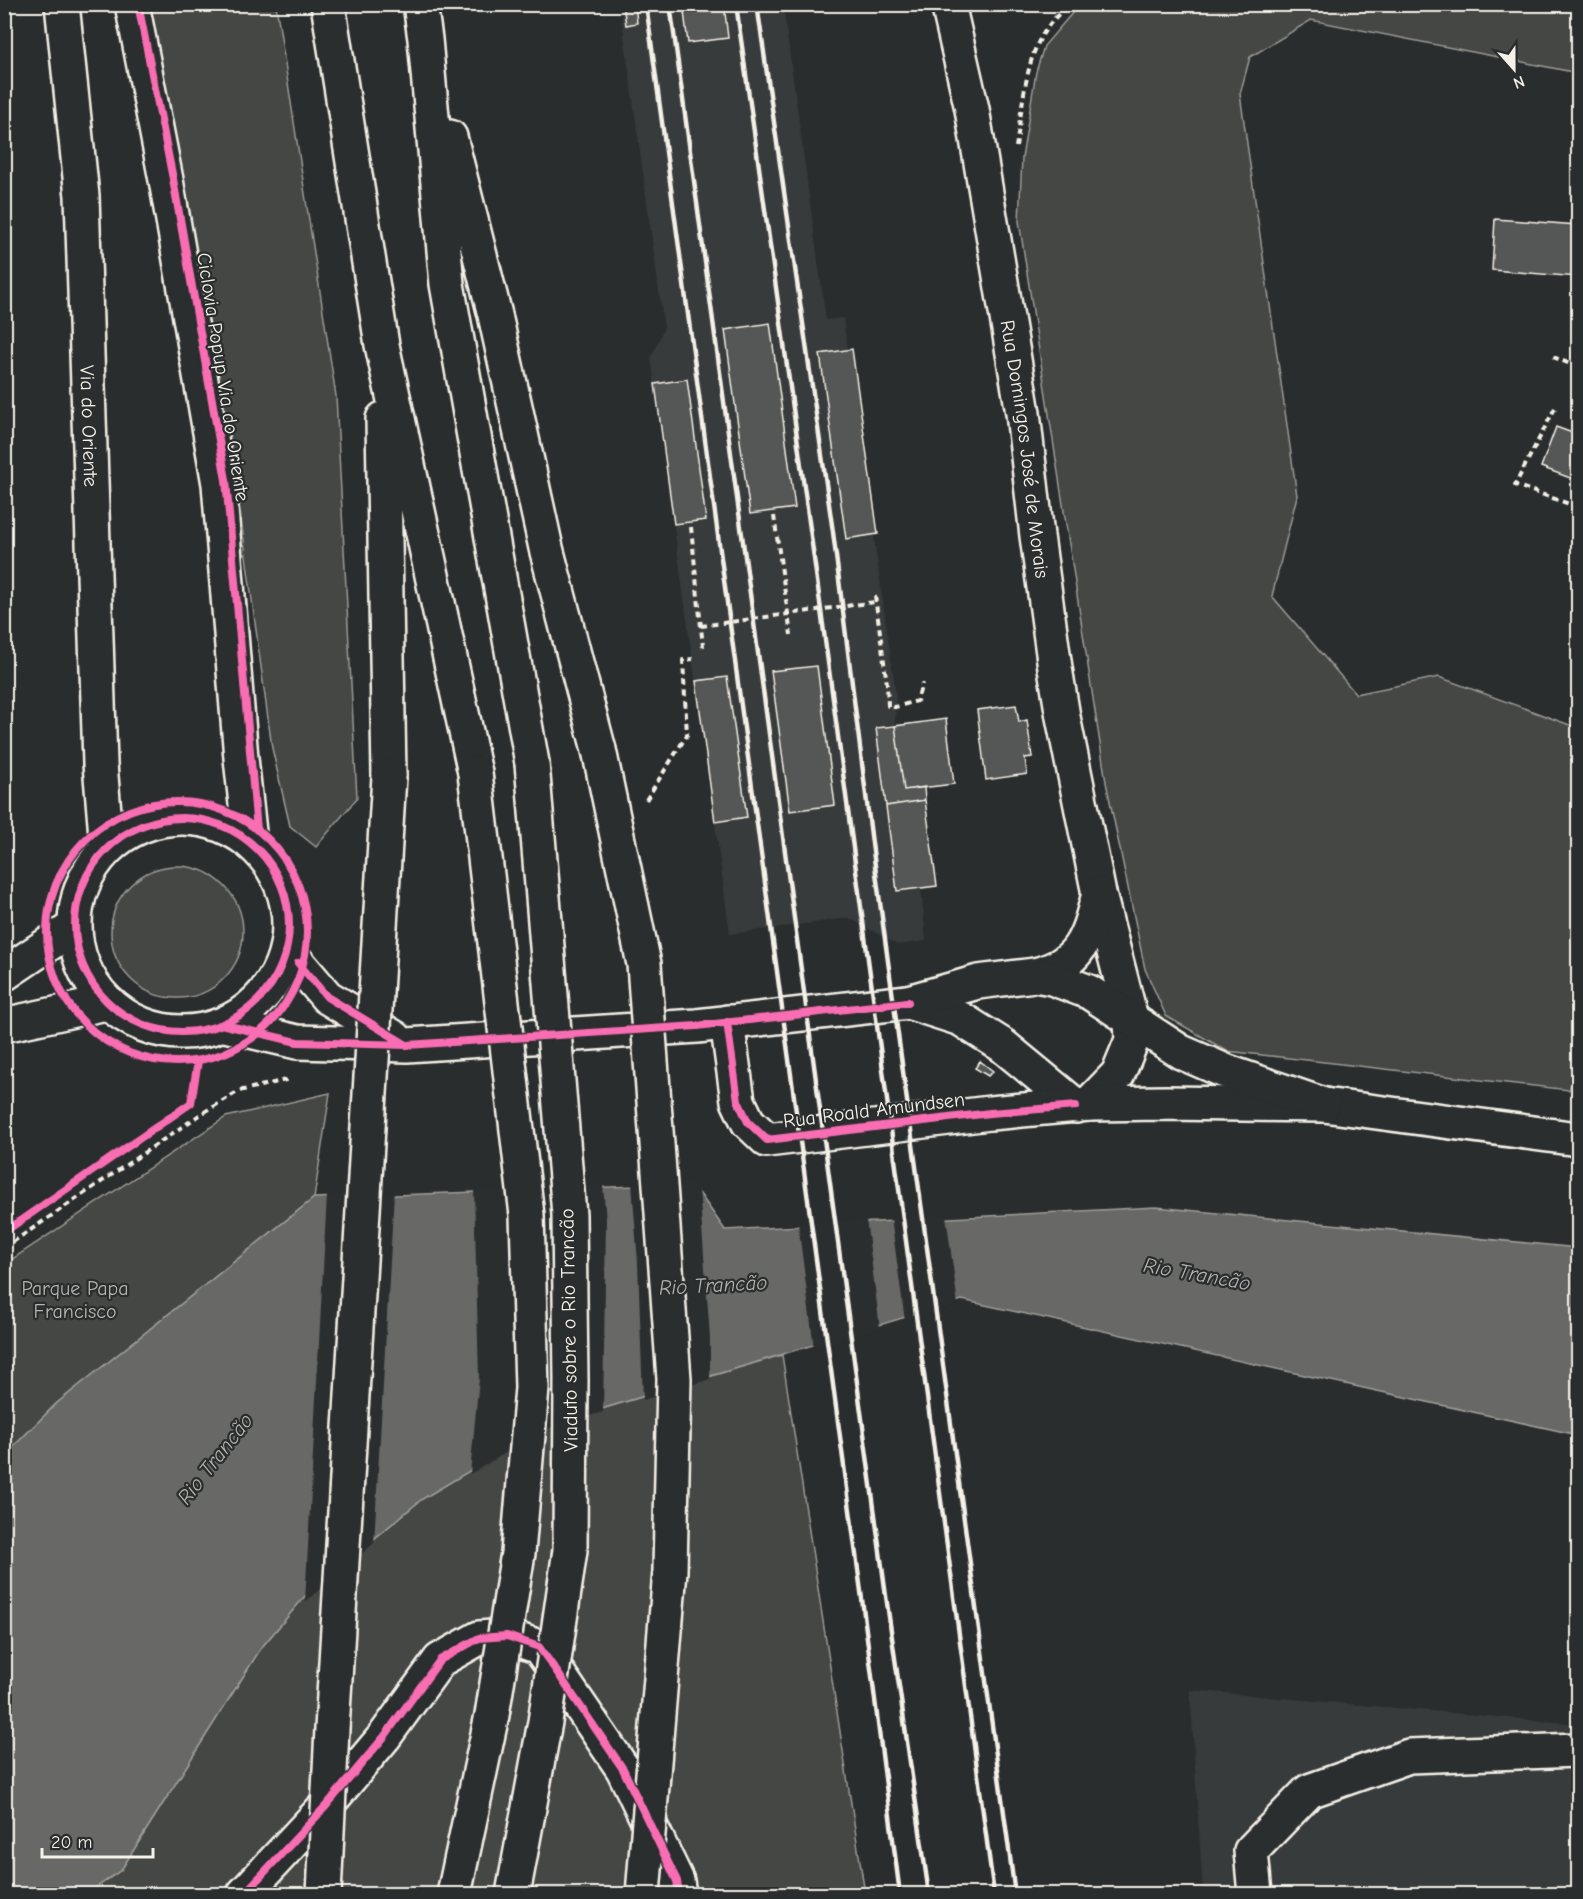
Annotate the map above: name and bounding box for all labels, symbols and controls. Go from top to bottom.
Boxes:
north arrow [1484,39,1544,99]
text: N [1511,72,1527,92]
street label: Ciclovia Popup Via do Oriente [192,251,254,503]
street label: Rua Domingos José de Morais [996,318,1054,580]
street label: Via do Oriente [76,365,103,487]
street label: Rua Roald Amundsen [782,1087,966,1133]
street label: Viaduto sobre o Rio Trancão [555,1208,583,1452]
water label: Rio Trancão [1142,1253,1252,1295]
water label: Rio Trancão [658,1270,768,1300]
park label: Parque Papa Francisco [21,1277,129,1323]
water label: Rio Trancão [172,1409,258,1509]
scale bar [42,1821,153,1859]
text: 20 m [51,1832,92,1853]

